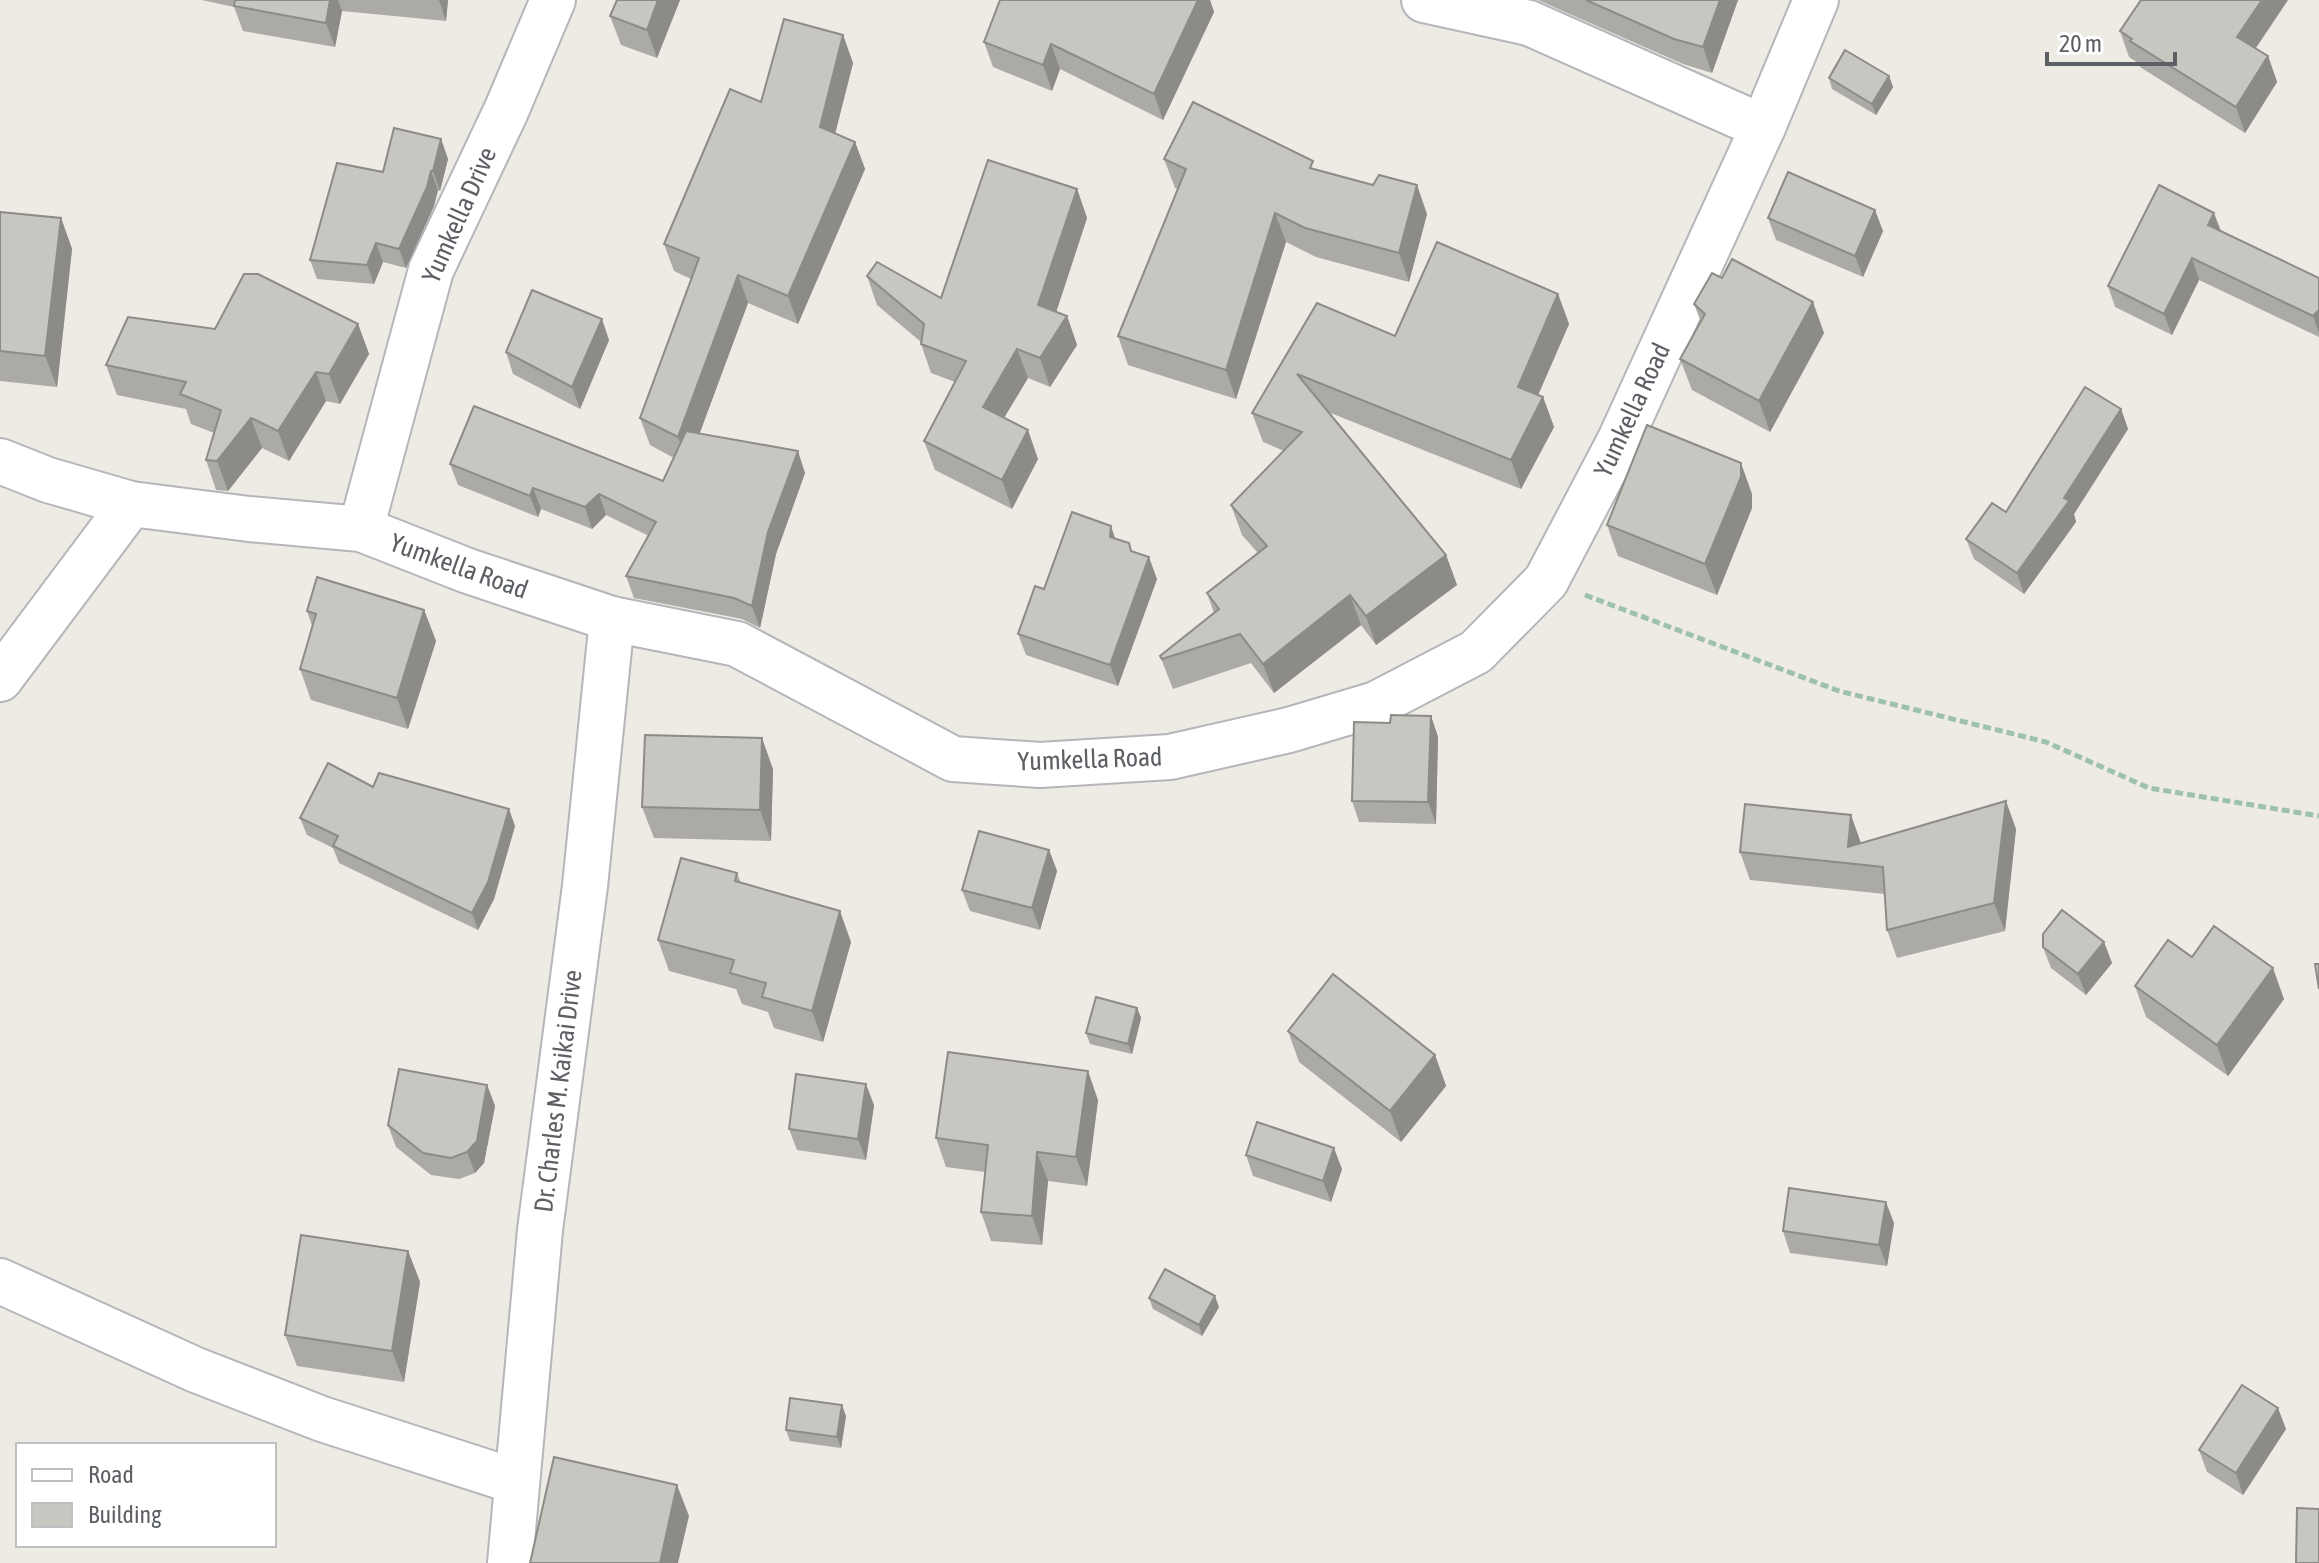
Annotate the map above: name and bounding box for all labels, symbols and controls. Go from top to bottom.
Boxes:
scale bar [2047,16,2175,66]
text: 20 m [2059,30,2102,57]
street label: Yumkella Drive [416,142,502,288]
street label: Yumkella Road [1588,338,1676,482]
street label: Yumkella Road [386,527,532,605]
street label: Yumkella Road [1017,741,1163,777]
street label: Dr. Charles M. Kaikai Drive [528,968,588,1214]
legend [16,1443,276,1547]
text: Road [88,1461,134,1488]
text: Building [88,1501,162,1528]

